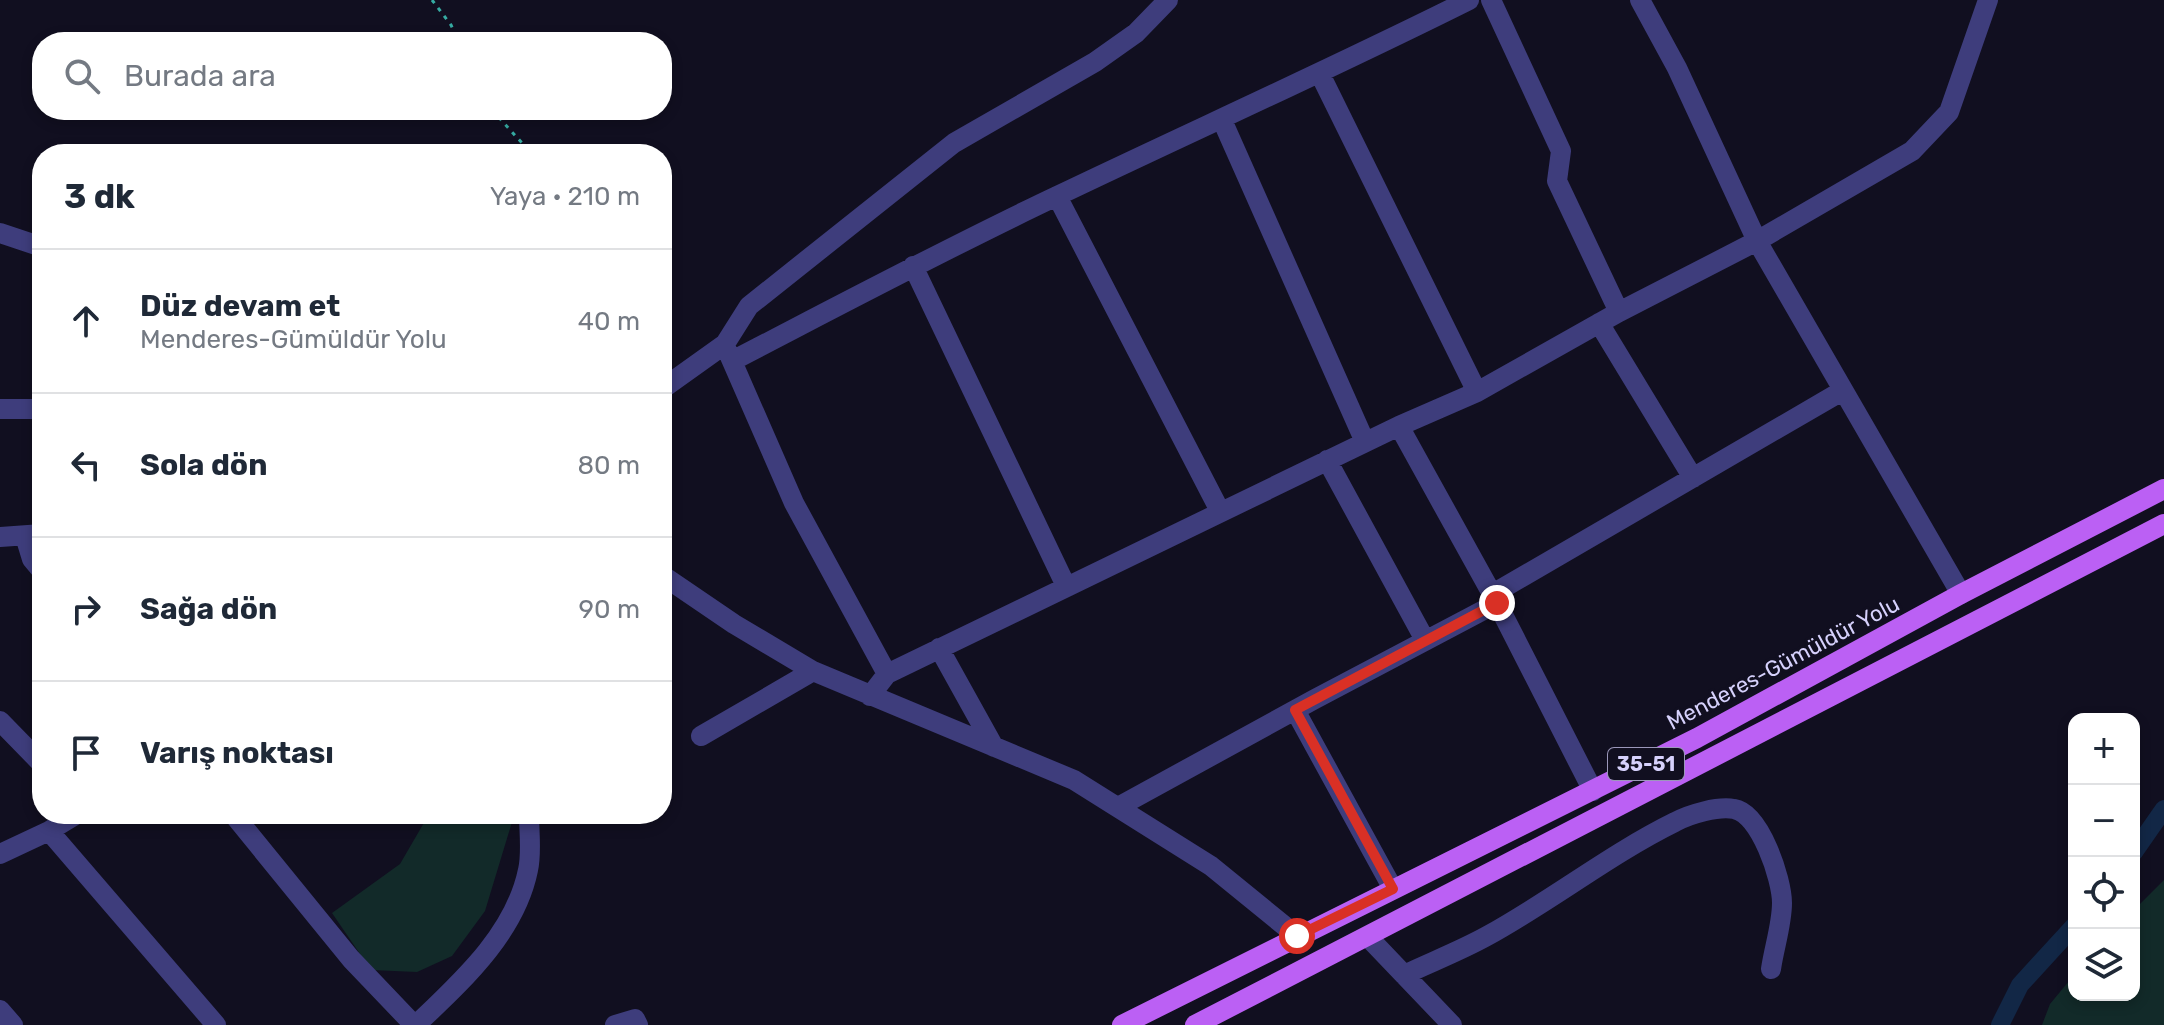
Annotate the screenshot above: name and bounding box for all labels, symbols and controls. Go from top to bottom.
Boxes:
search box [32,32,672,120]
icon: search [60,54,104,98]
text: Burada ara [124,58,276,94]
text: 3 dk [64,176,135,217]
text: Yaya · 210 m [490,181,640,212]
text: Düz devam et [140,288,340,324]
icon: ahead [64,299,108,343]
text: 40 m [578,306,640,337]
text: Menderes-Gümüldür Yolu [140,324,447,355]
icon: left [64,443,108,487]
text: Sola dön [140,447,267,483]
text: 80 m [577,450,640,481]
route end [1479,585,1515,621]
icon: right [64,587,108,631]
street label: Menderes-Gümüldür Yolu [1662,590,1904,736]
text: Sağa dön [140,591,277,627]
text: 90 m [579,594,640,625]
map controls [2068,713,2140,1001]
button: + [2068,713,2140,785]
icon: arrive [64,731,108,775]
text: Varış noktası [140,735,334,771]
road number: 35-51 [1608,748,1684,780]
button: − [2068,785,2140,857]
button: locate [2068,857,2140,929]
route start [1279,918,1315,954]
button: layers [2068,929,2140,1001]

